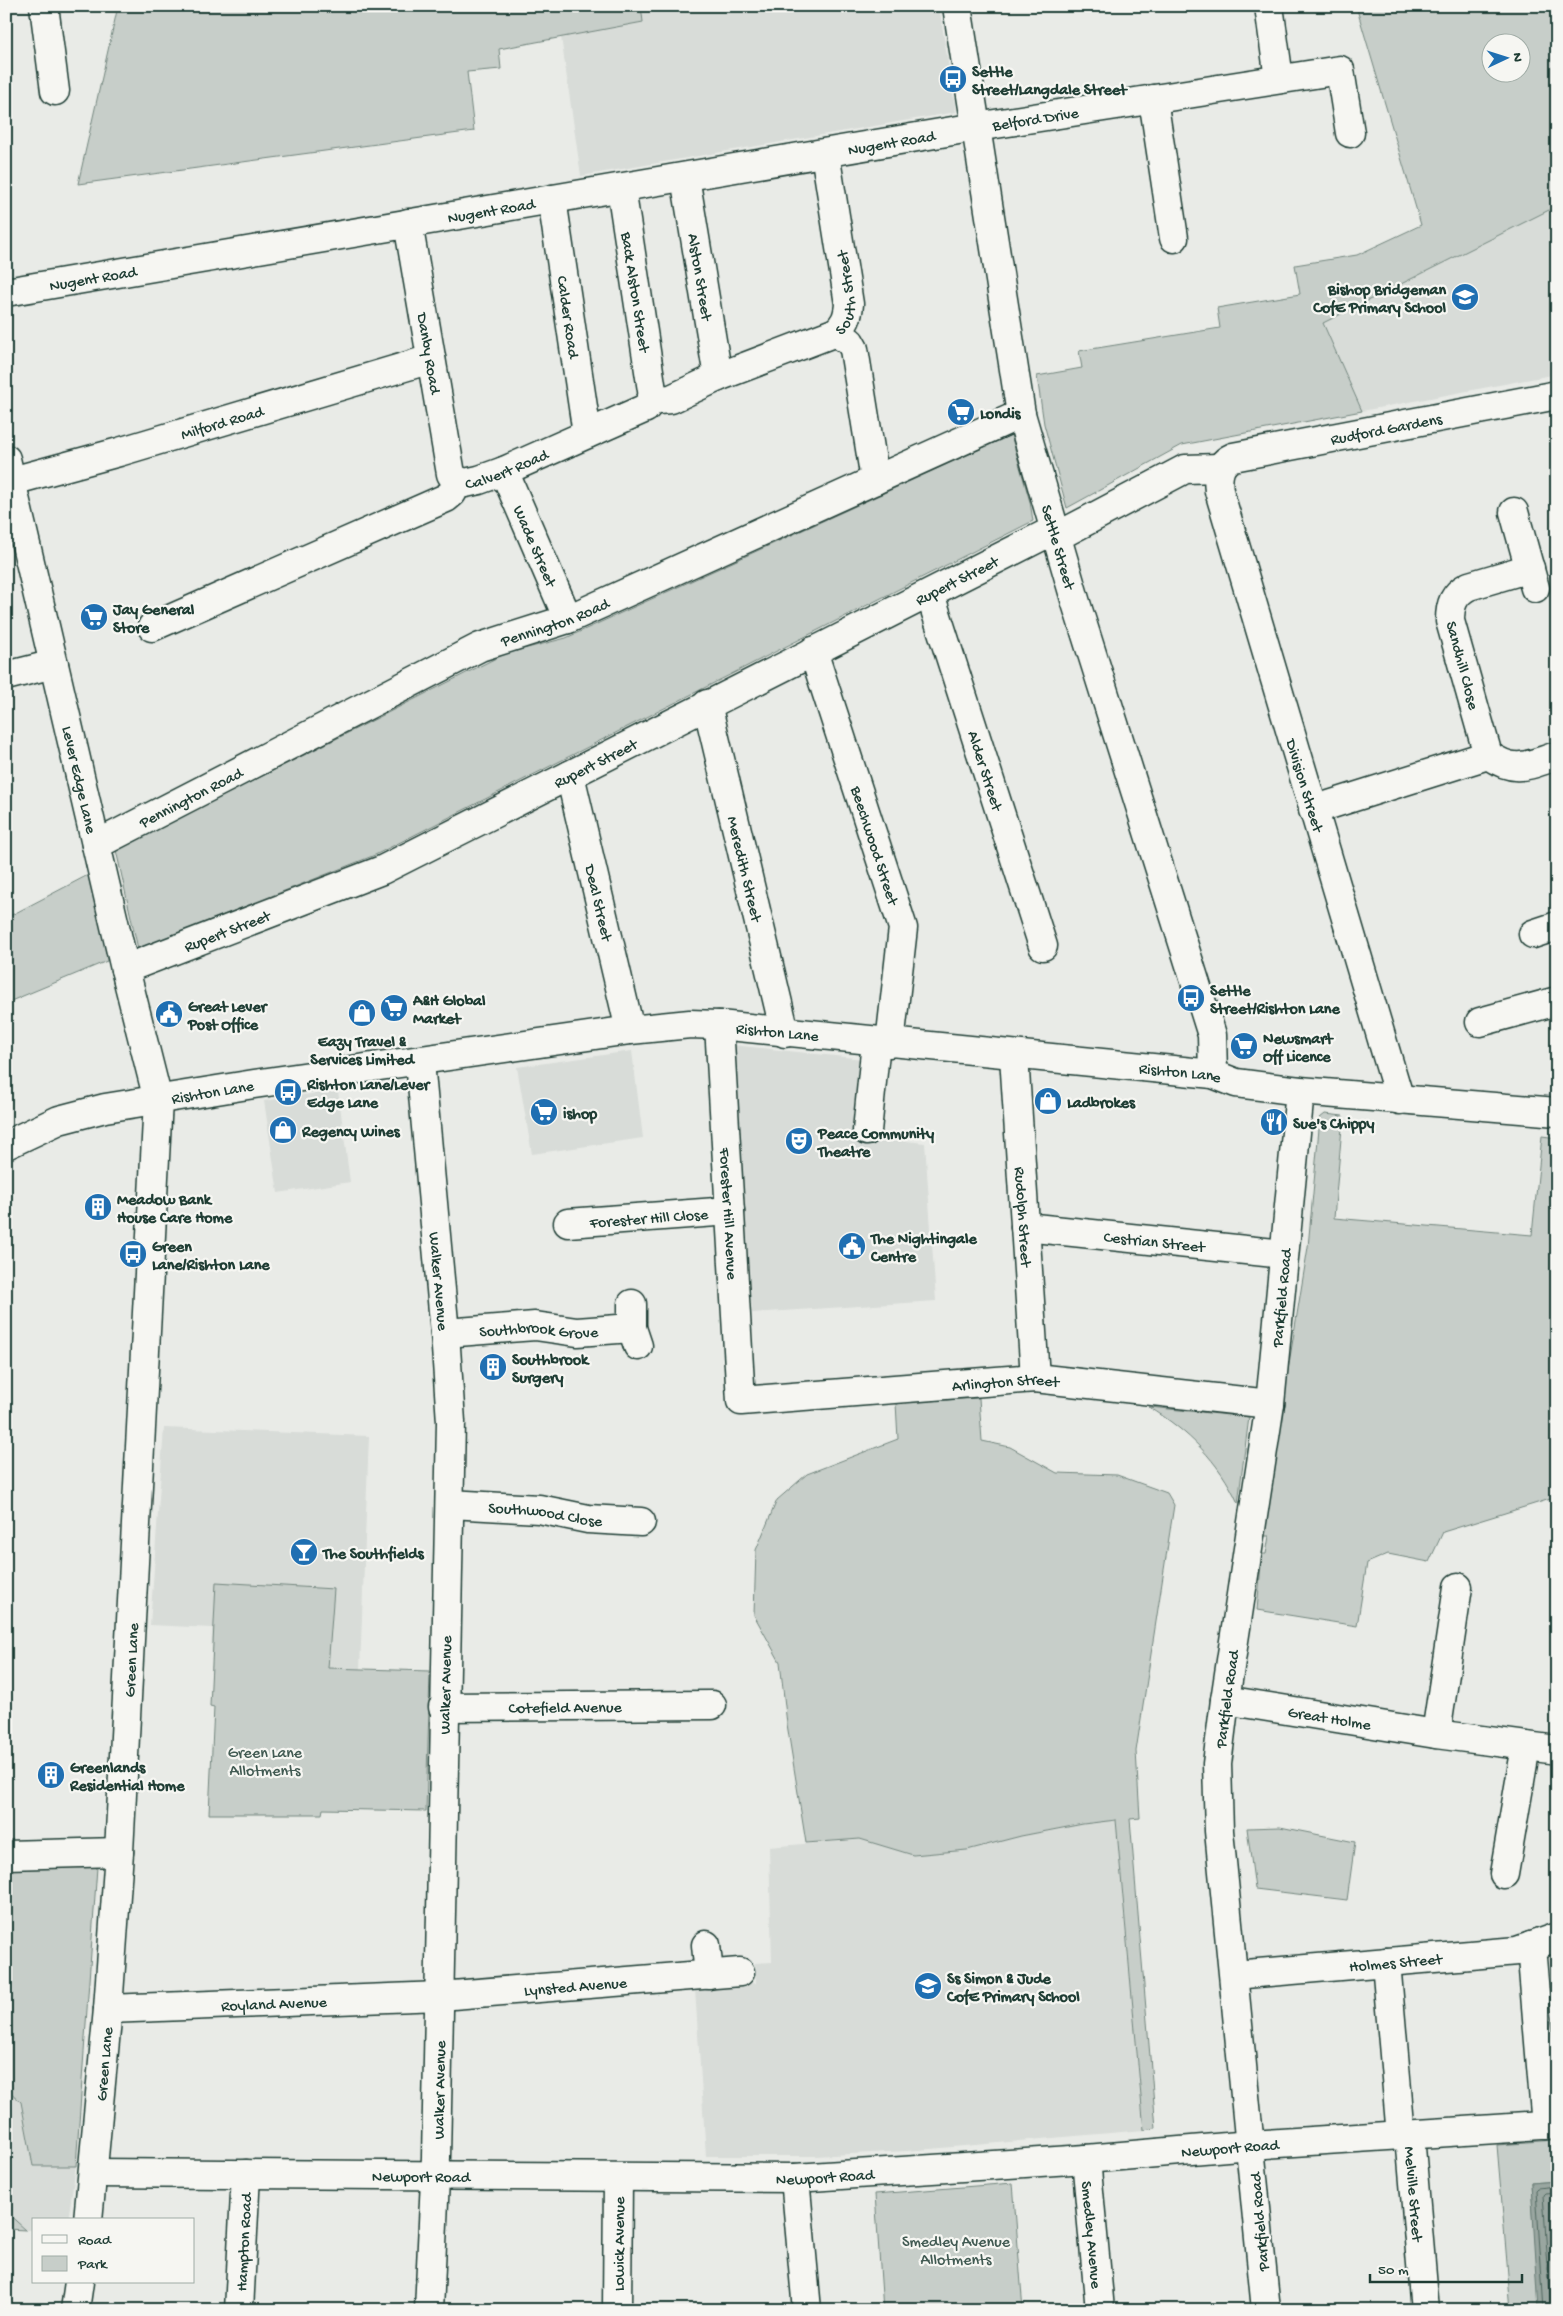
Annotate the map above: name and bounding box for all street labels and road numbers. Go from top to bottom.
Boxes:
street label: Belford Drive [990,105,1081,137]
street label: Nugent Road [847,128,939,162]
street label: Nugent Road [447,196,538,230]
street label: Back Alston Street [615,230,652,355]
street label: Alston Street [681,232,715,324]
street label: South Street [832,248,862,341]
street label: Nugent Road [48,264,140,297]
street label: Calder Road [551,275,582,361]
street label: Danby Road [410,311,443,397]
street label: Milford Road [179,403,268,446]
street label: Rudford Gardens [1329,411,1445,451]
street label: Calvert Road [464,446,553,496]
street label: Wade Street [507,503,559,592]
street label: Settle Street [1035,503,1078,593]
street label: Rupert Street [913,553,1004,612]
street label: Pennington Road [498,595,614,653]
street label: Sandhill Close [1440,620,1482,713]
street label: Lever Edge Lane [56,724,99,837]
street label: Alder Street [962,729,1005,815]
street label: Rupert Street [552,736,643,794]
street label: Division Street [1279,736,1326,836]
street label: Pennington Road [136,764,248,834]
street label: Beechwood Street [844,783,901,909]
street label: Meredith Street [721,815,765,925]
street label: Deal Street [578,862,615,945]
street label: Rupert Street [182,907,275,958]
street label: Rishton Lane [735,1021,820,1048]
street label: Rishton Lane [1138,1061,1224,1090]
street label: Rishton Lane [170,1078,256,1110]
street label: Forester Hill Avenue [713,1146,740,1281]
street label: Rudolph Street [1008,1166,1034,1269]
street label: Forester Hill Close [588,1207,710,1234]
street label: Cestrian Street [1102,1229,1207,1259]
street label: Walker Avenue [423,1231,451,1332]
street label: Parkfield Road [1269,1246,1298,1349]
street label: Southbrook Grove [479,1320,600,1345]
street label: Arlington Street [951,1372,1061,1397]
street label: Southwood Close [488,1500,604,1533]
street label: Green Lane [122,1622,145,1698]
street label: Walker Avenue [437,1635,458,1735]
street label: Parkfield Road [1213,1647,1246,1750]
street label: Cotefield Avenue [508,1700,622,1720]
street label: Great Holme [1286,1704,1373,1736]
street label: Holmes Street [1349,1951,1444,1978]
street label: Lynsted Avenue [523,1975,629,2002]
street label: Royland Avenue [221,1994,328,2018]
street label: Green Lane [94,2026,119,2102]
street label: Walker Avenue [431,2040,452,2140]
street label: Newport Road [1180,2137,1281,2164]
street label: Melville Street [1398,2146,1425,2244]
street label: Newport Road [776,2167,876,2191]
street label: Newport Road [372,2169,472,2189]
street label: Parkfield Road [1248,2170,1275,2273]
street label: Smedley Avenue [1075,2180,1104,2290]
street label: Hampton Road [234,2191,258,2292]
street label: Lowick Avenue [611,2196,631,2291]

